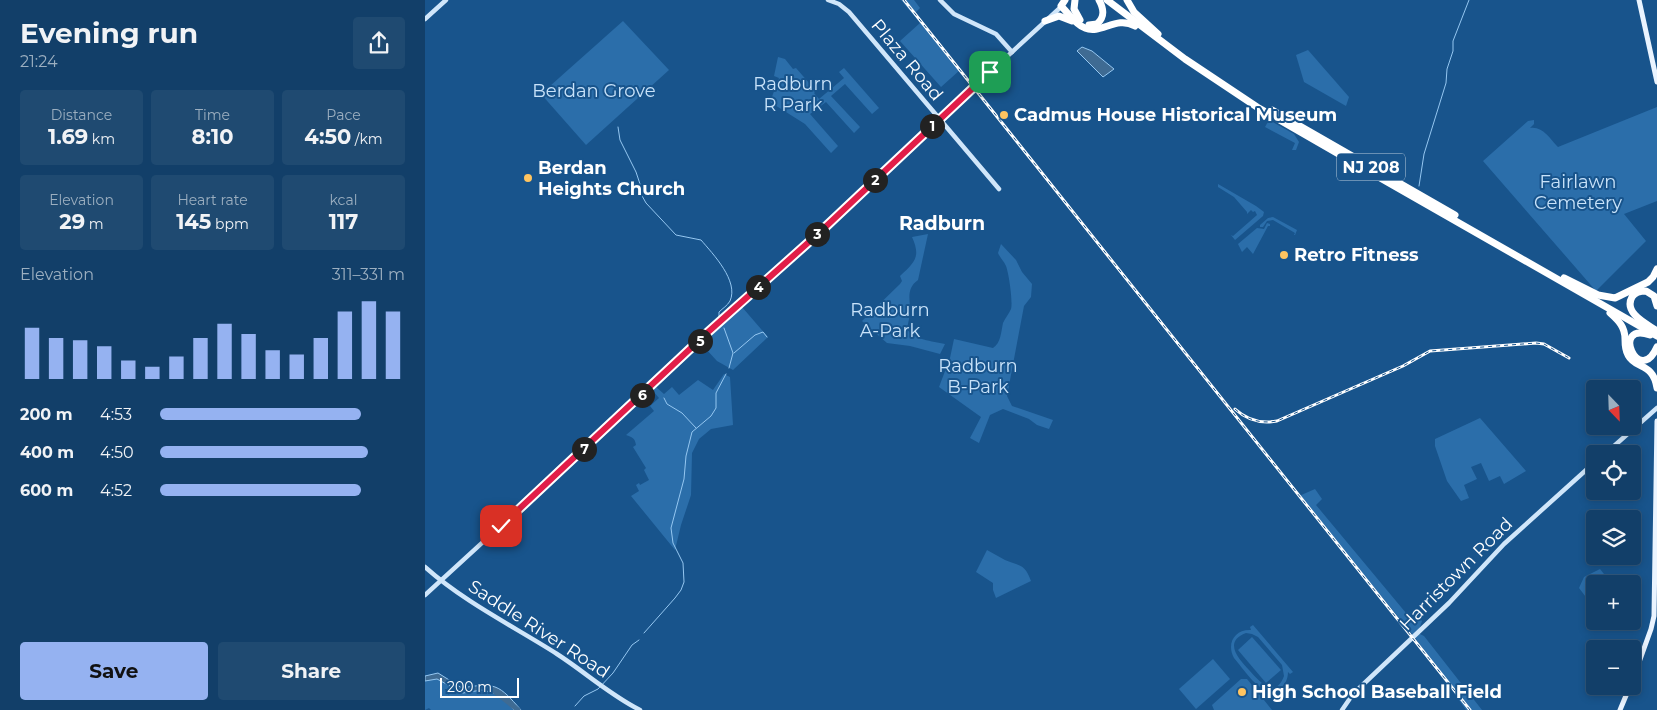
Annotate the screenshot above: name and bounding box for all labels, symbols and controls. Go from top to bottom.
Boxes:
street label: Plaza Road [866,15,948,105]
text: Evening run [20,16,198,50]
button: share [353,17,405,69]
pin [969,51,1011,93]
text: 21:24 [20,52,58,71]
icon: arrive [976,58,1004,86]
park label: Radburn R Park [753,73,833,116]
park label: Berdan Grove [532,80,656,102]
place label: Cadmus House Historical Museum [1014,104,1337,126]
text: Distance [51,106,112,124]
text: Time [195,106,230,124]
text: Pace [326,106,361,124]
marker: Cadmus House Historical Museum [998,109,1010,121]
pin: 1 [919,114,945,138]
text: 1 [930,117,935,135]
text: 1.69 [48,124,88,149]
text: 8:10 [192,124,233,149]
text: 4:50 [304,124,351,149]
text: km [88,130,115,148]
text: /km [351,130,383,148]
road number: NJ 208 [1337,154,1405,180]
place label: Berdan Heights Church [538,157,685,200]
pin: 2 [863,168,887,192]
text: 2 [871,171,880,189]
park label: Fairlawn Cemetery [1534,171,1622,214]
marker: Berdan Heights Church [522,172,534,184]
text: Elevation [49,191,114,209]
text: Heart rate [177,191,248,209]
text: kcal [330,191,357,209]
text: 29 [59,209,85,234]
text: 145 [176,209,211,234]
text: 117 [329,209,358,234]
district label: Radburn [899,212,985,235]
text: m [85,215,104,233]
text: bpm [211,215,249,233]
pin: 3 [805,222,829,246]
text: 3 [813,225,822,243]
place label: Retro Fitness [1294,244,1419,266]
marker: Retro Fitness [1278,249,1290,261]
text: Elevation [20,265,94,284]
text: 311–331 m [332,265,405,284]
pin: 4 [745,274,771,300]
text: 4 [754,278,763,296]
park label: Radburn A-Park [850,299,930,342]
pin: 5 [687,328,713,354]
text: 5 [696,332,705,350]
park label: Radburn B-Park [938,355,1018,398]
north arrow [1586,380,1641,435]
map controls [1586,380,1641,695]
pin: 6 [629,382,655,408]
text: 6 [638,386,647,404]
text: 200 m [20,405,72,424]
text: 4:53 [100,405,132,424]
pin: 7 [571,436,597,462]
text: 7 [580,440,589,458]
text: 400 m [20,443,74,462]
text: 4:50 [100,443,134,462]
button: locate [1586,445,1641,500]
text: 600 m [20,481,73,500]
text: 4:52 [100,481,132,500]
pin [480,505,522,547]
button: layers [1586,510,1641,565]
icon: check [487,512,515,540]
street label: Harristown Road [1395,513,1517,635]
street label: Saddle River Road [464,575,614,683]
button: + [1586,575,1641,630]
button: − [1586,640,1641,695]
button: Save [20,642,208,700]
button: Share [218,642,405,700]
scale bar [440,675,519,698]
text: 200 m [447,678,492,696]
place label: High School Baseball Field [1252,681,1502,703]
marker: High School Baseball Field [1236,686,1248,698]

